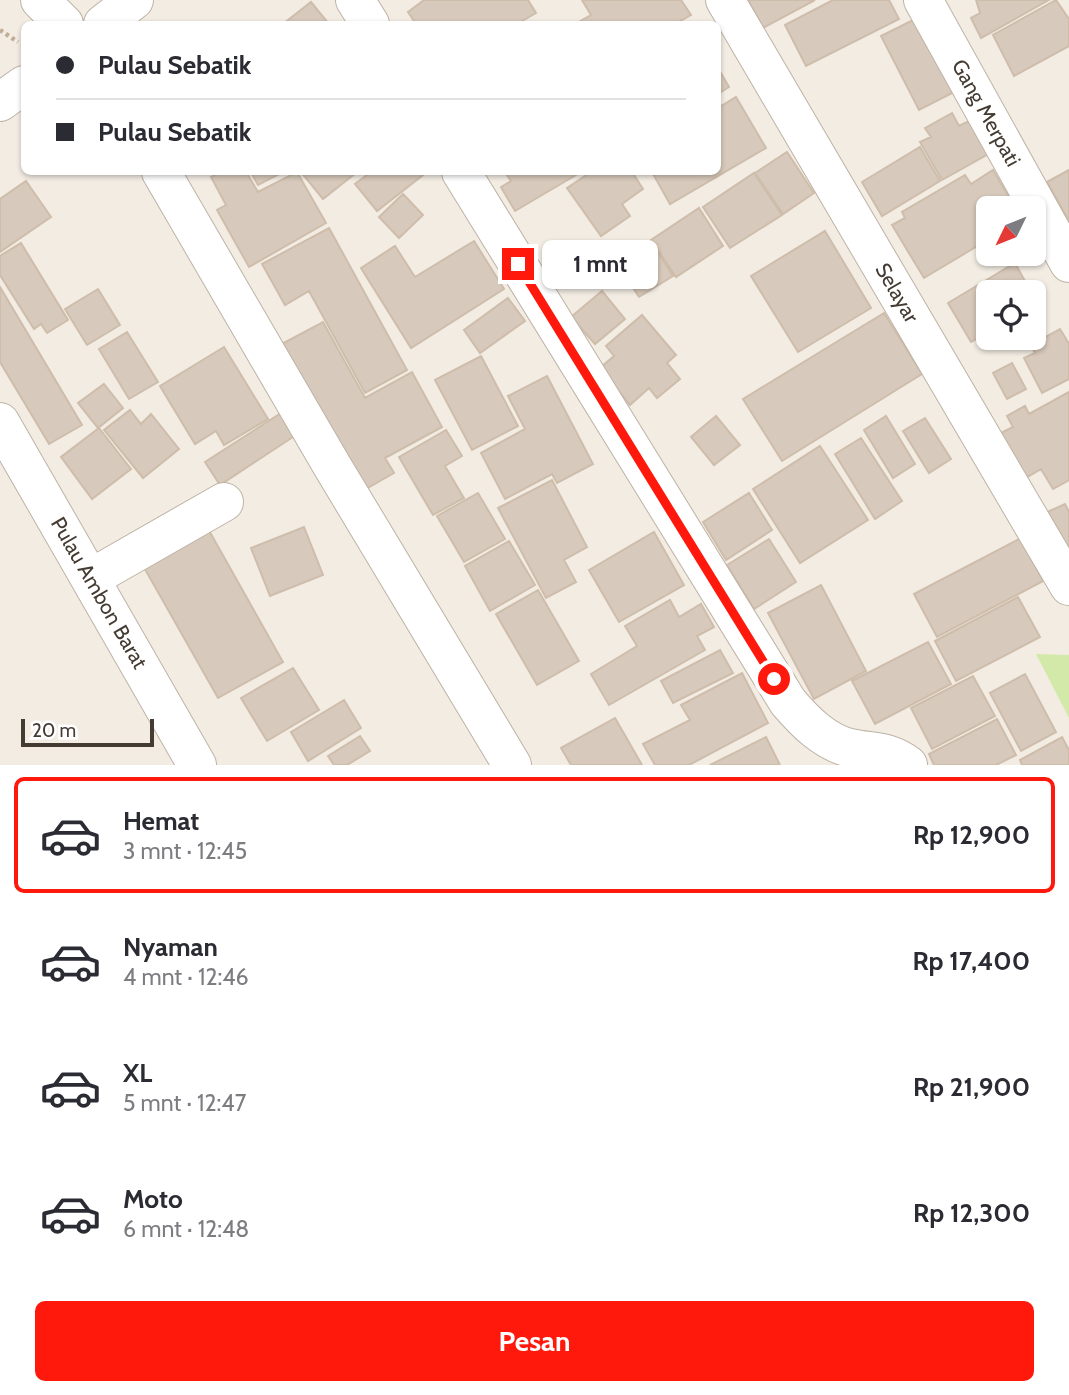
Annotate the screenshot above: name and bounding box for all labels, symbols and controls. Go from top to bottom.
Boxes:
text: Pulau Sebatik [98,49,251,81]
street label: Gang Merpati [947,55,1026,171]
text: Pulau Sebatik [98,116,251,148]
north arrow [976,196,1046,266]
map controls [976,196,1046,350]
callout: 1 mnt [542,240,658,288]
route end [502,248,534,280]
text: 1 mnt [573,250,627,278]
street label: Selayar [870,258,925,327]
button: locate [976,280,1046,350]
street label: Pulau Ambon Barat [46,513,153,673]
route start [758,663,790,695]
scale bar [21,716,154,748]
text: 20 m [32,719,76,742]
icon: car [39,804,102,867]
text: Hemat [123,805,199,837]
text: Rp 12,900 [913,819,1030,851]
text: 3 mnt · 12:45 [123,837,247,865]
icon: car [39,930,102,993]
text: Nyaman [123,931,218,963]
text: Rp 17,400 [912,945,1030,977]
text: 4 mnt · 12:46 [123,963,249,991]
icon: car [39,1056,102,1119]
text: XL [123,1057,152,1089]
text: Rp 21,900 [913,1071,1030,1103]
text: 5 mnt · 12:47 [123,1089,246,1117]
icon: car [39,1182,102,1245]
text: Moto [123,1183,183,1215]
text: Rp 12,300 [913,1197,1030,1229]
text: 6 mnt · 12:48 [123,1215,249,1243]
button: Pesan [35,1301,1034,1381]

